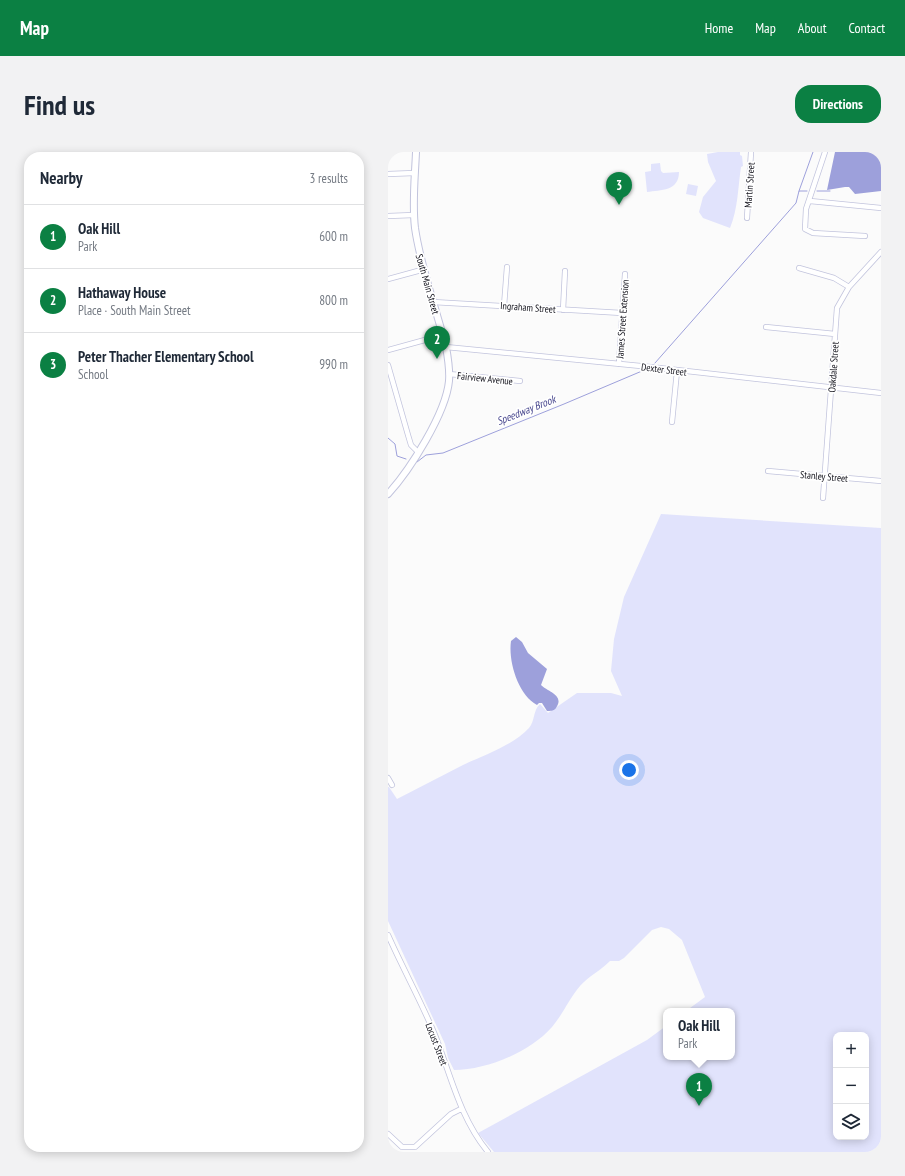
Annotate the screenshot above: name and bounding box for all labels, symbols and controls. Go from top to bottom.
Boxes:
text: Map [20,16,49,40]
text: Home [705,19,733,37]
text: Map [755,19,776,37]
text: About [798,19,827,37]
text: Contact [849,19,885,37]
button: Directions [795,85,881,123]
text: Find us [24,86,95,123]
street label: Martin Street [741,162,758,208]
text: Nearby [40,167,83,189]
text: 3 results [309,170,348,187]
pin: 3 [606,172,632,205]
text: Oak Hill [78,219,120,238]
text: 1 [50,228,56,245]
text: 600 m [319,228,348,245]
text: Park [78,238,97,255]
street label: South Main Street [413,253,442,316]
street label: James Street Extension [613,279,632,360]
text: Hathaway House [78,283,166,302]
text: 2 [50,292,56,309]
text: 800 m [319,292,348,309]
street label: Ingraham Street [500,299,556,316]
text: Place · South Main Street [78,302,191,319]
pin: 2 [424,326,450,359]
street label: Oakdale Street [825,341,842,393]
text: Peter Thacher Elementary School [78,347,254,366]
text: 3 [50,356,56,373]
text: 990 m [319,356,348,373]
street label: Dexter Street [640,360,688,379]
text: School [78,366,108,383]
street label: Fairview Avenue [456,369,513,388]
water label: Speedway Brook [495,391,559,428]
street label: Stanley Street [799,468,849,485]
your location [619,760,639,780]
popup [663,1008,735,1060]
text: Oak Hill [678,1016,720,1035]
street label: Locust Street [422,1021,451,1068]
map controls [833,1032,869,1140]
button: + [833,1032,869,1068]
text: Park [678,1035,697,1052]
button: − [833,1068,869,1104]
pin: 1 [686,1073,712,1106]
button: layers [833,1104,869,1140]

